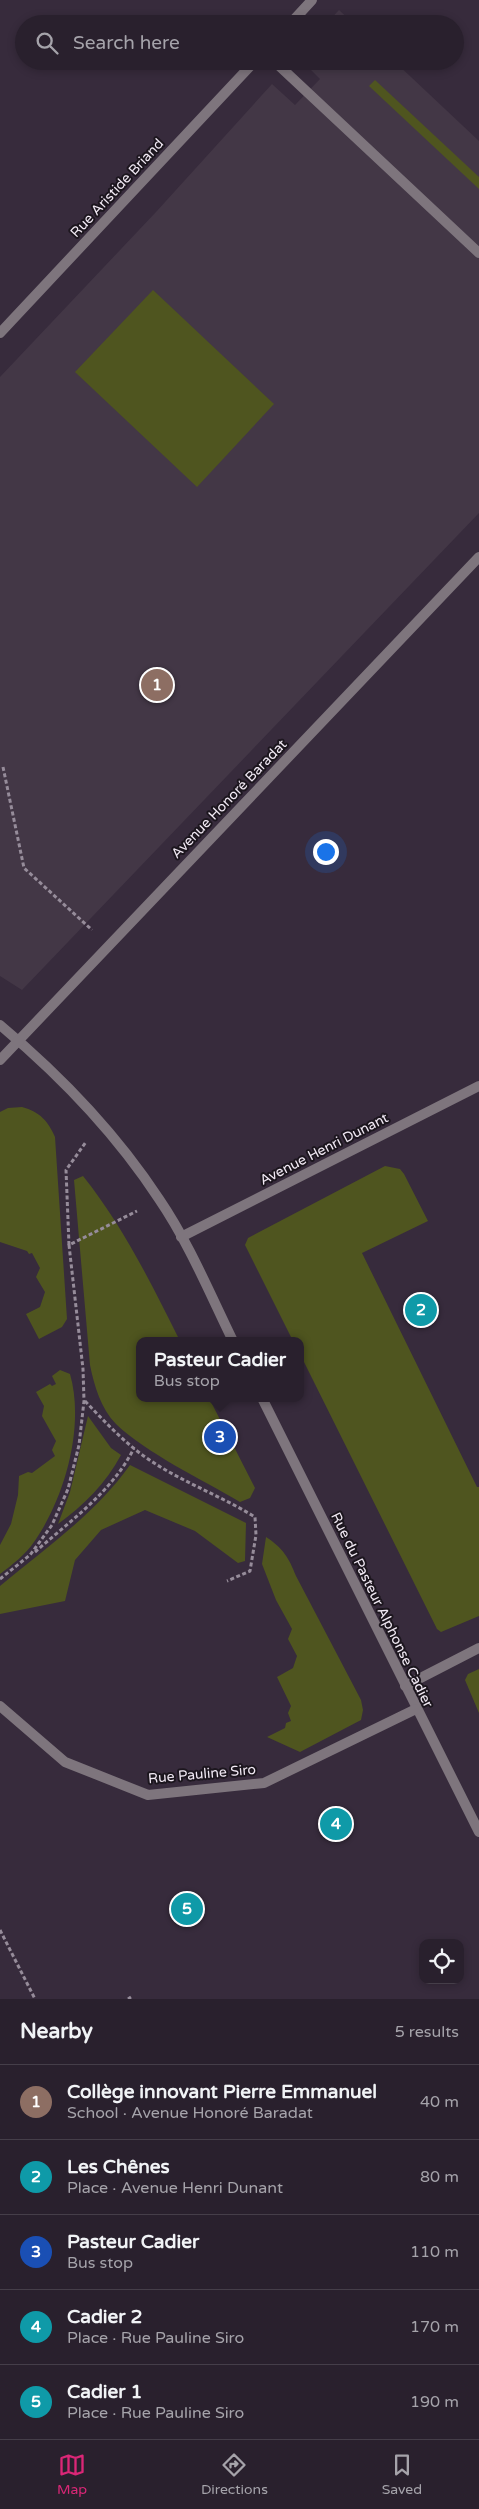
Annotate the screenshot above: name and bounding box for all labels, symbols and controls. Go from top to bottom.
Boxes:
search box [15,15,464,70]
icon: search [33,29,61,57]
text: Search here [73,32,180,54]
street label: Rue Aristide Briand [67,135,167,241]
pin: 1 [141,666,173,704]
street label: Avenue Honoré Baradat [168,735,291,862]
your location [313,839,339,865]
street label: Avenue Henri Dunant [257,1109,392,1189]
pin: 2 [405,1291,437,1329]
popup [136,1337,304,1402]
text: Pasteur Cadier [154,1349,286,1371]
text: Bus stop [154,1371,220,1391]
pin: 3 [204,1418,236,1456]
street label: Rue du Pasteur Alphonse Cadier [327,1510,437,1711]
street label: Rue Pauline Siro [147,1761,257,1787]
pin: 4 [320,1805,352,1843]
pin: 5 [171,1890,203,1928]
map controls [419,1939,464,1984]
button: locate [419,1939,464,1984]
text: Nearby [20,2019,93,2044]
text: 5 results [395,2022,459,2042]
text: Collège innovant Pierre Emmanuel [67,2081,377,2103]
text: 1 [31,2092,41,2112]
text: 40 m [420,2092,459,2112]
text: School · Avenue Honoré Baradat [67,2103,313,2123]
text: Les Chênes [67,2156,170,2178]
text: 2 [31,2167,41,2187]
text: 80 m [420,2167,459,2187]
text: Place · Avenue Henri Dunant [67,2178,283,2198]
text: Pasteur Cadier [67,2231,199,2253]
text: 3 [31,2242,41,2262]
text: 110 m [410,2242,459,2262]
text: Bus stop [67,2253,133,2273]
text: Cadier 2 [67,2306,143,2328]
text: 4 [31,2317,41,2337]
text: 170 m [410,2317,459,2337]
text: Place · Rue Pauline Siro [67,2328,244,2348]
text: Cadier 1 [67,2381,143,2403]
text: 5 [31,2392,41,2412]
text: 190 m [410,2392,459,2412]
text: Place · Rue Pauline Siro [67,2403,244,2423]
tab: Map [57,2451,87,2498]
tab: Directions [201,2451,268,2498]
tab: Saved [382,2451,422,2498]

